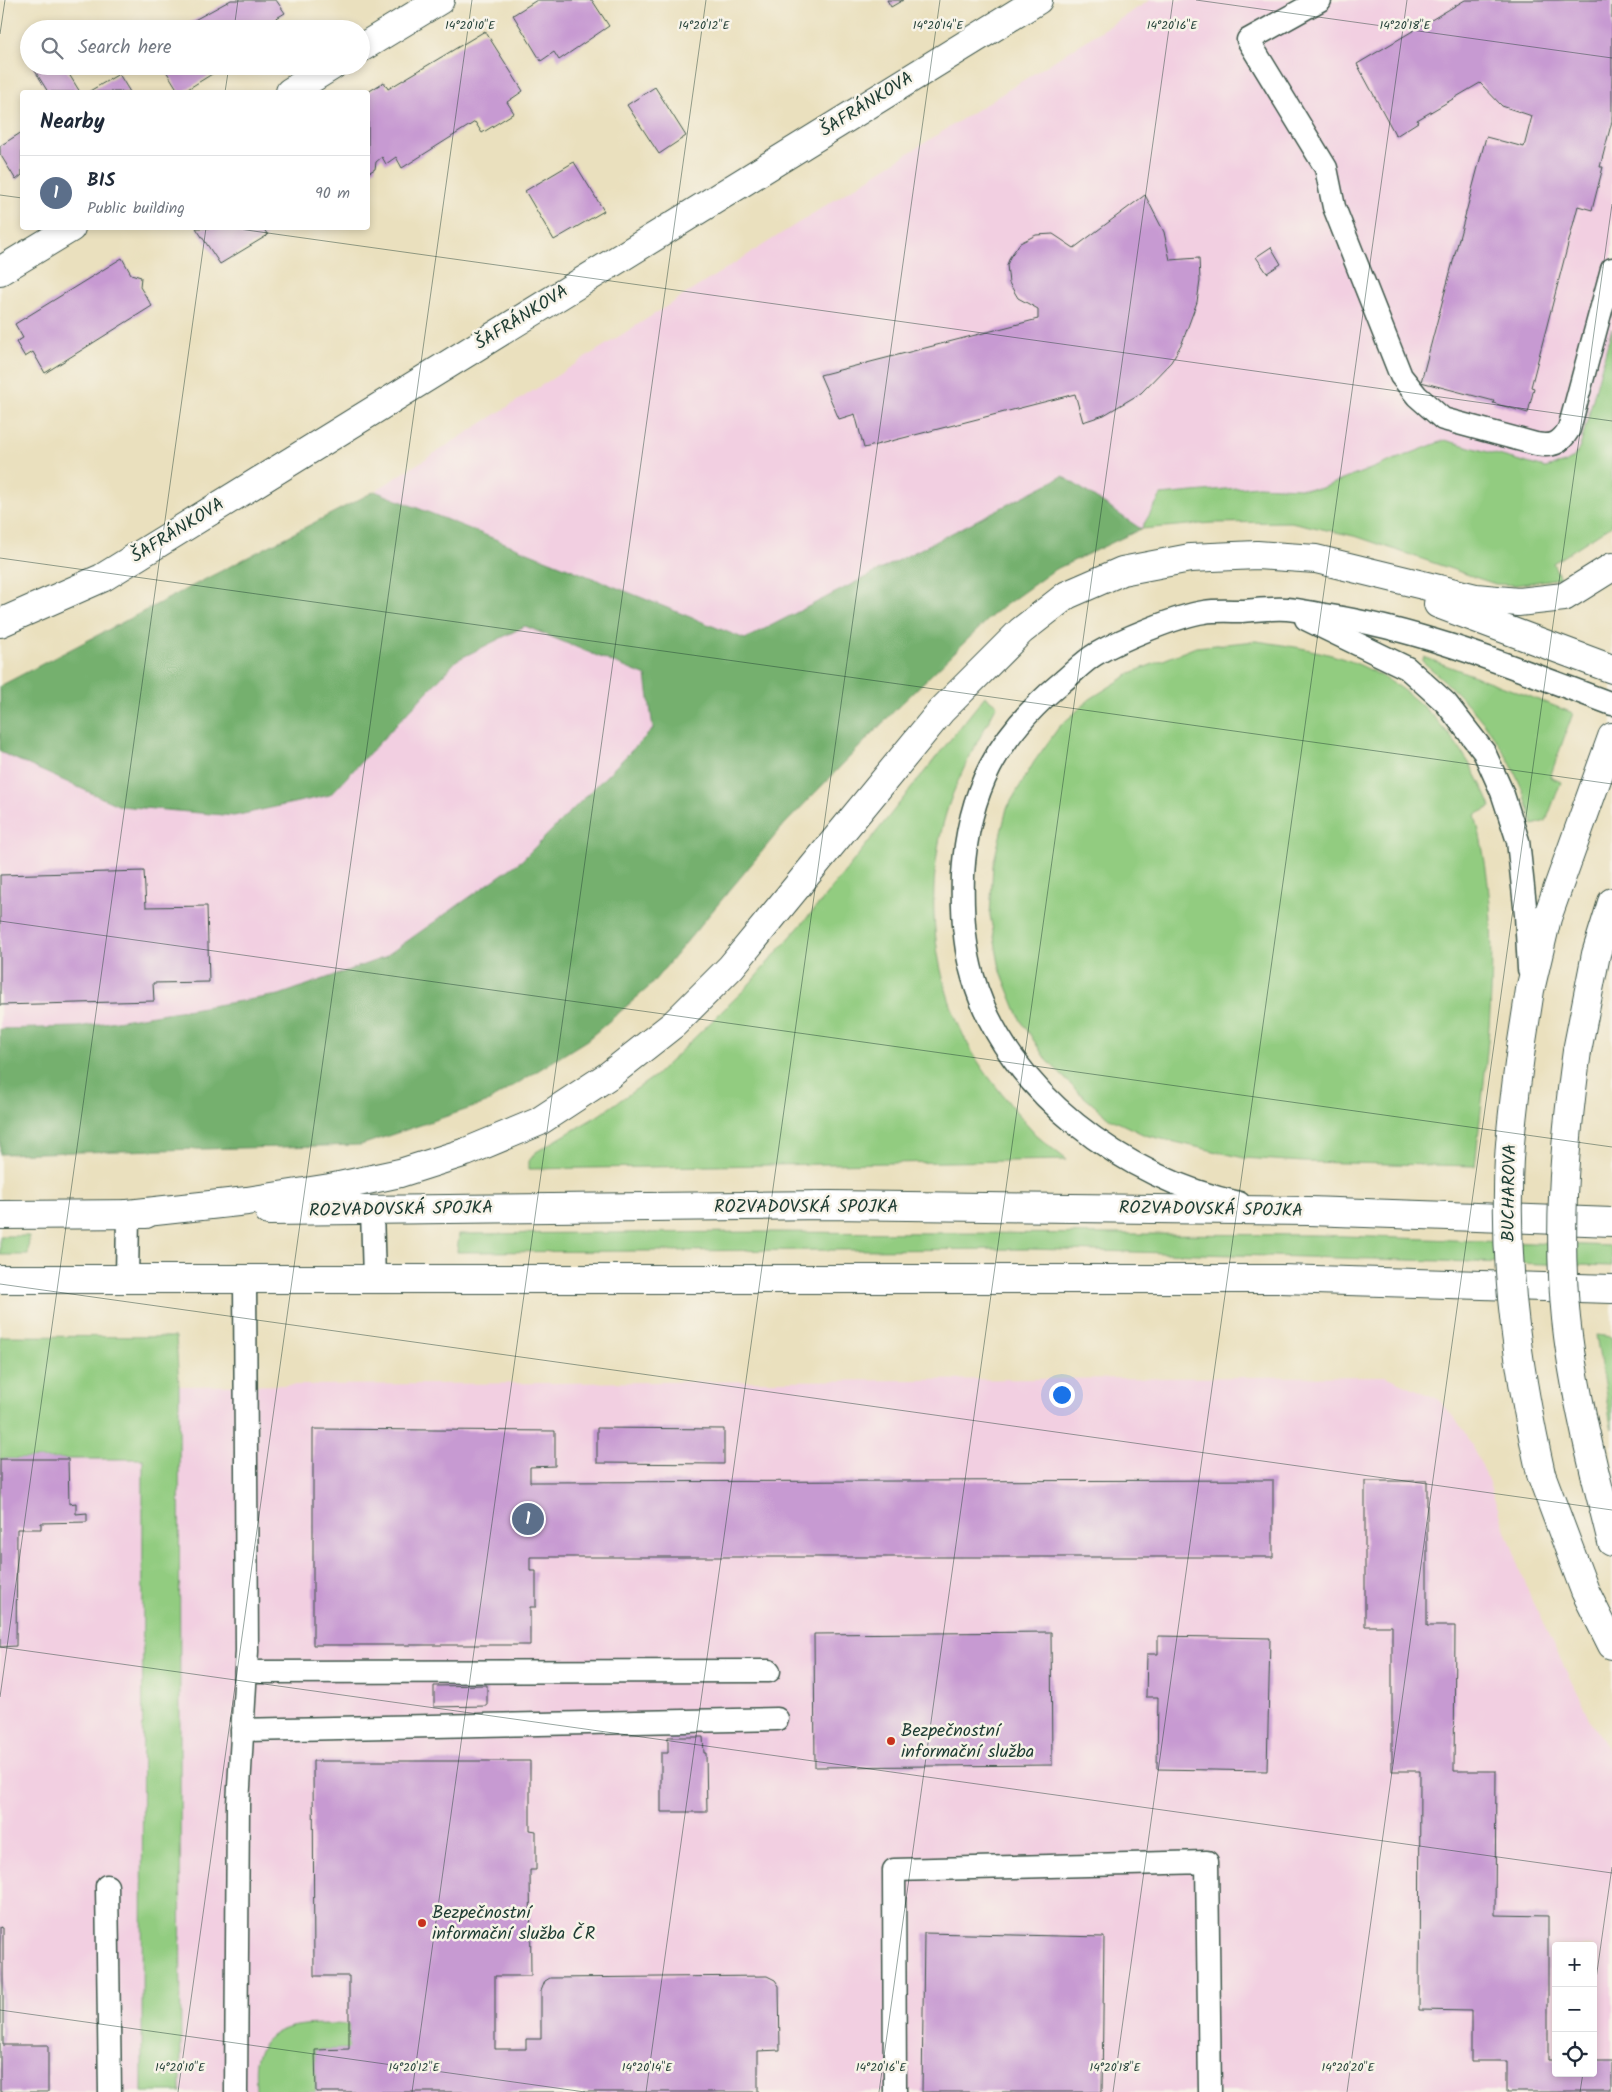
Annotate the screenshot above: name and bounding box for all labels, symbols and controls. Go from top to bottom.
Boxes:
text: 14°20'10"E [445,16,496,35]
text: 14°20'12"E [679,16,730,35]
text: 14°20'14"E [913,16,964,35]
text: 14°20'16"E [1147,16,1198,35]
text: 14°20'18"E [1379,16,1432,35]
search box [20,20,370,75]
text: Search here [78,33,172,63]
icon: search [38,34,66,62]
street label: ŠAFRÁNKOVA [815,65,920,145]
text: Nearby [40,106,105,139]
text: BIS [87,166,115,196]
text: 1 [54,181,58,206]
text: 90 m [315,181,350,206]
text: Public building [87,196,185,221]
street label: ŠAFRÁNKOVA [470,278,575,358]
street label: ŠAFRÁNKOVA [126,491,231,571]
street label: BUCHAROVA [1495,1144,1525,1242]
street label: ROZVADOVSKÁ SPOJKA [714,1193,898,1222]
street label: ROZVADOVSKÁ SPOJKA [309,1194,493,1226]
street label: ROZVADOVSKÁ SPOJKA [1119,1194,1303,1226]
your location [1049,1382,1075,1408]
pin: 1 [512,1500,544,1538]
place label: Bezpečnostní informační služba [901,1717,1034,1767]
marker: Bezpečnostní informační služba [885,1735,897,1747]
place label: Bezpečnostní informační služba ČR [432,1899,595,1949]
marker: Bezpečnostní informační služba ČR [416,1917,428,1929]
map controls [1552,1942,1597,2077]
button: + [1552,1942,1597,1987]
button: − [1552,1987,1597,2032]
button: locate [1552,2032,1597,2077]
text: 14°20'10"E [155,2058,206,2077]
text: 14°20'12"E [389,2058,440,2077]
text: 14°20'14"E [622,2058,673,2077]
text: 14°20'16"E [856,2058,907,2077]
text: 14°20'18"E [1089,2058,1142,2077]
text: 14°20'20"E [1321,2058,1376,2077]

